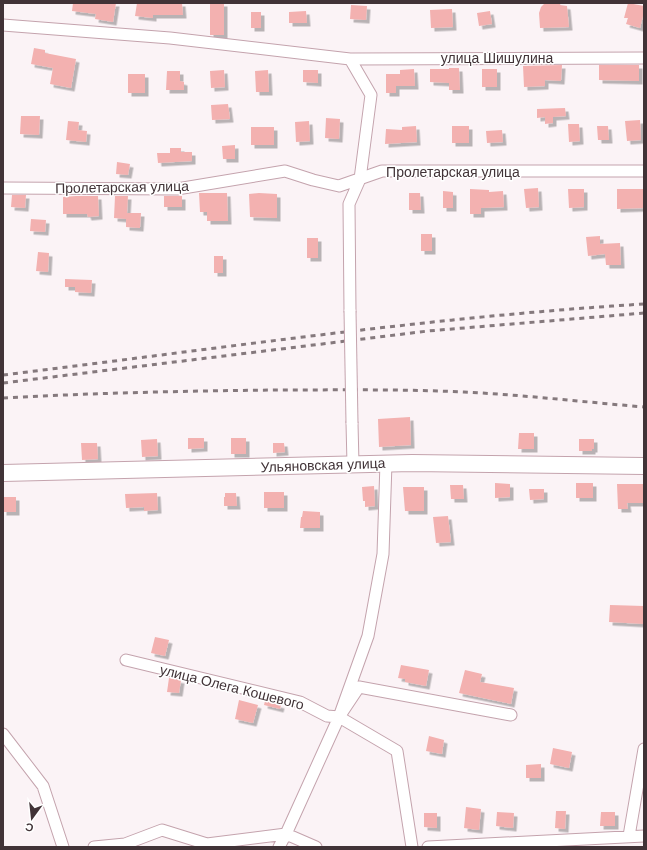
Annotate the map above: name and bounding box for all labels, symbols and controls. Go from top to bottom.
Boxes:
street label: улица Шишулина [441,50,553,66]
street label: Пролетарская улица [386,164,520,180]
street label: Пролетарская улица [55,178,189,196]
street label: Ульяновская улица [260,455,386,475]
street label: улица Олега Кошевого [158,661,306,713]
north arrow [12,798,52,838]
text: С [24,821,35,834]

